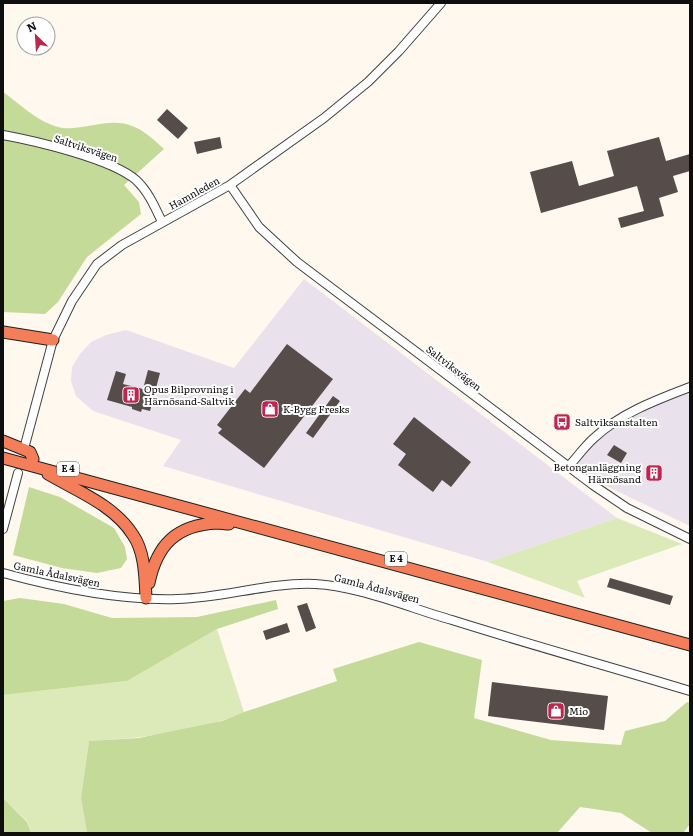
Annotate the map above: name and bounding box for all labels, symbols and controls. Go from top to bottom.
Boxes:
north arrow [16,16,56,56]
text: N [24,17,39,35]
street label: Saltviksvägen [52,130,120,165]
street label: Hamnleden [166,172,222,213]
street label: Saltviksvägen [423,341,485,394]
place label: Opus Bilprovning i Härnösand-Saltvik [144,381,235,408]
building icon: Opus Bilprovning i Härnösand-Saltvik [121,385,141,405]
shop icon: K-Bygg Fresks [260,399,280,419]
place label: K-Bygg Fresks [283,401,350,416]
bus stop icon: Saltviksanstalten [552,412,572,432]
place label: Saltviksanstalten [575,414,658,429]
place label: Betonganläggning Härnösand [554,459,641,486]
road number: E 4 [57,462,79,476]
building icon: Betonganläggning Härnösand [644,463,664,483]
road number: E 4 [385,552,407,566]
street label: Gamla Ådalsvägen [12,557,102,590]
street label: Gamla Ådalsvägen [333,569,422,606]
shop icon: Mio [546,701,566,721]
place label: Mio [569,703,588,718]

